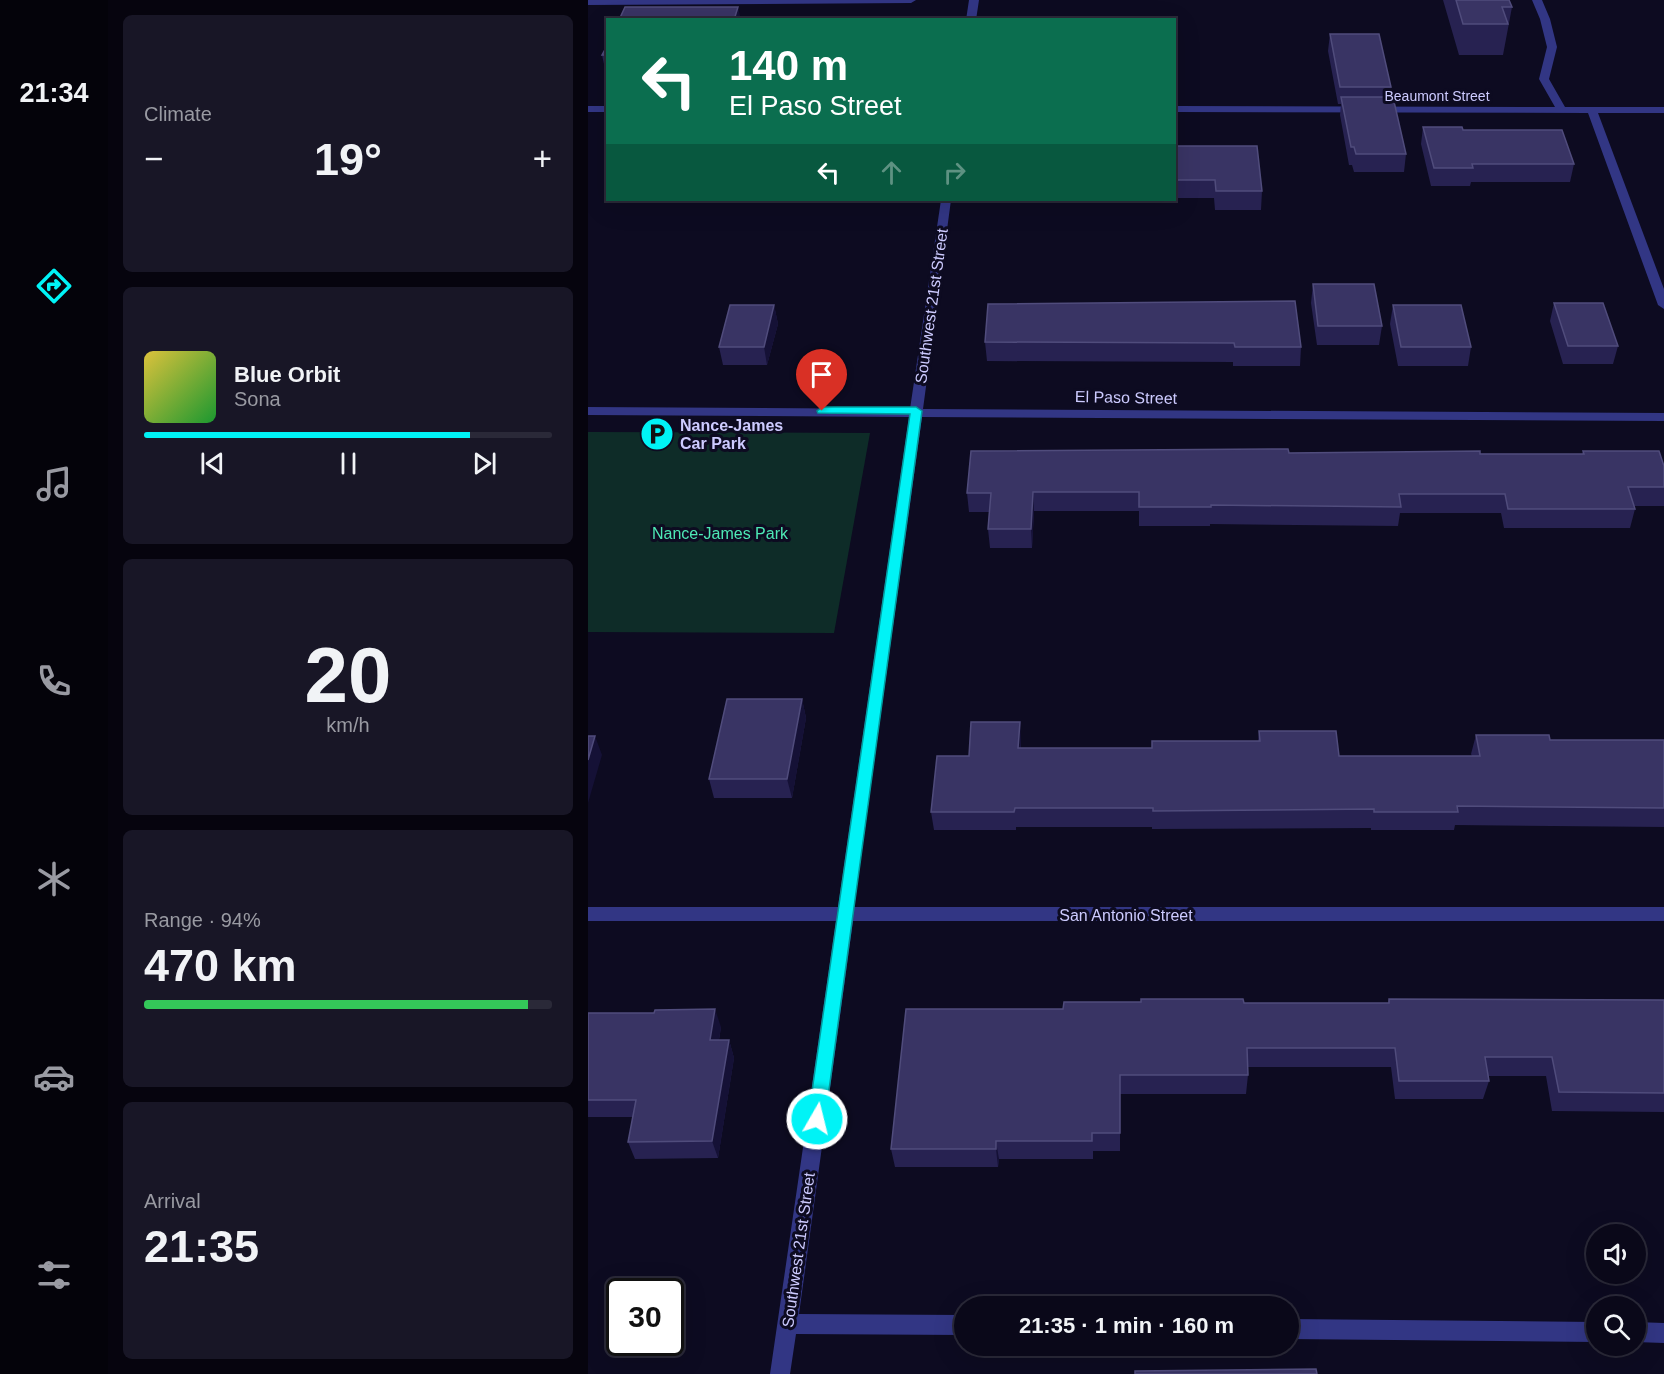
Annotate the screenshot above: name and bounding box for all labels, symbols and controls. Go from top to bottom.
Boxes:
icon: left [630,42,708,120]
text: 140 m [729,42,848,89]
text: 21:34 [19,78,89,108]
street label: Beaumont Street [1384,88,1490,104]
text: El Paso Street [729,91,902,121]
text: Climate [144,103,212,125]
text: 19° [314,134,382,185]
text: − [144,140,163,177]
text: + [533,140,552,177]
icon: left [812,156,845,189]
icon: ahead [875,156,908,189]
icon: right [938,156,971,189]
street label: Southwest 21st Street [912,227,951,385]
icon: directions [33,265,75,307]
pin [796,349,847,411]
icon: arrive [805,358,838,391]
text: Blue Orbit [234,362,340,387]
text: Sona [234,388,281,410]
street label: El Paso Street [1075,388,1178,407]
parking icon: Nance-James Car Park [639,416,675,452]
place label: Nance-James Car Park [680,417,783,452]
icon: previous [196,447,229,480]
icon: pause [332,447,365,480]
icon: next [468,447,501,480]
icon: music [33,463,75,505]
park label: Nance-James Park [652,525,789,542]
text: 20 [305,631,391,719]
icon: phone [33,660,75,702]
text: km/h [326,714,370,736]
icon: climate [33,858,75,900]
street label: San Antonio Street [1059,907,1193,924]
text: Range · 94% [144,909,261,931]
text: 470 km [144,940,297,991]
icon: car [33,1056,75,1098]
position arrow [785,1087,849,1151]
street label: Southwest 21st Street [779,1171,818,1329]
text: Arrival [144,1190,201,1212]
text: 21:35 [144,1221,259,1272]
map controls [1586,1224,1646,1356]
button: sound [1586,1224,1646,1284]
icon: filters [33,1254,75,1296]
speed limit sign: 30 [606,1278,684,1356]
button: search [1586,1296,1646,1356]
text: 21:35 · 1 min · 160 m [1019,1313,1234,1338]

